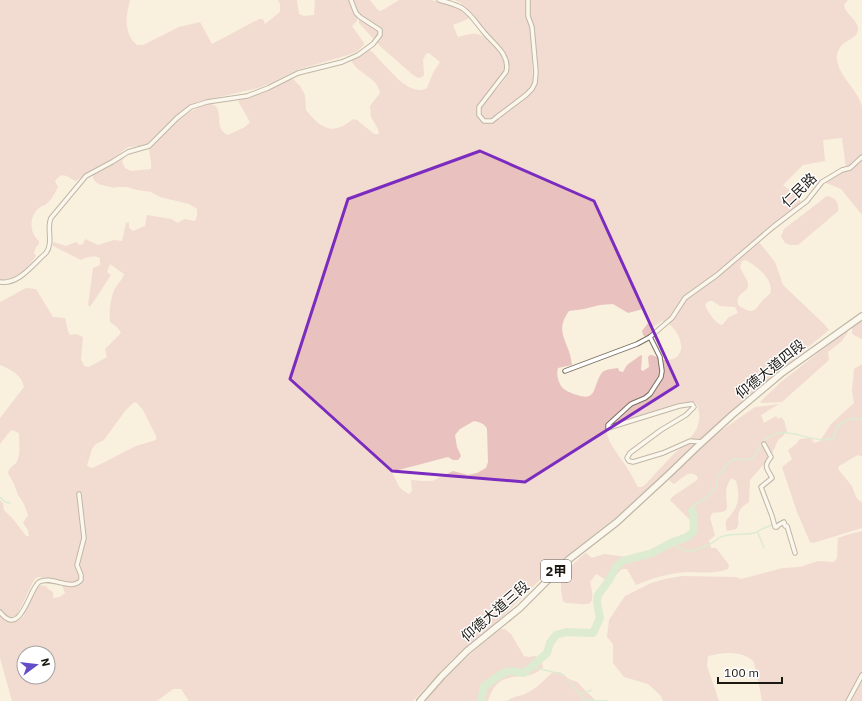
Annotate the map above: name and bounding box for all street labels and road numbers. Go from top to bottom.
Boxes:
street label: 仁民路 [778,169,820,211]
street label: 仰德大道四段 [732,336,808,402]
road number: 2甲 [541,560,571,582]
street label: 仰德大道三段 [457,577,533,645]

